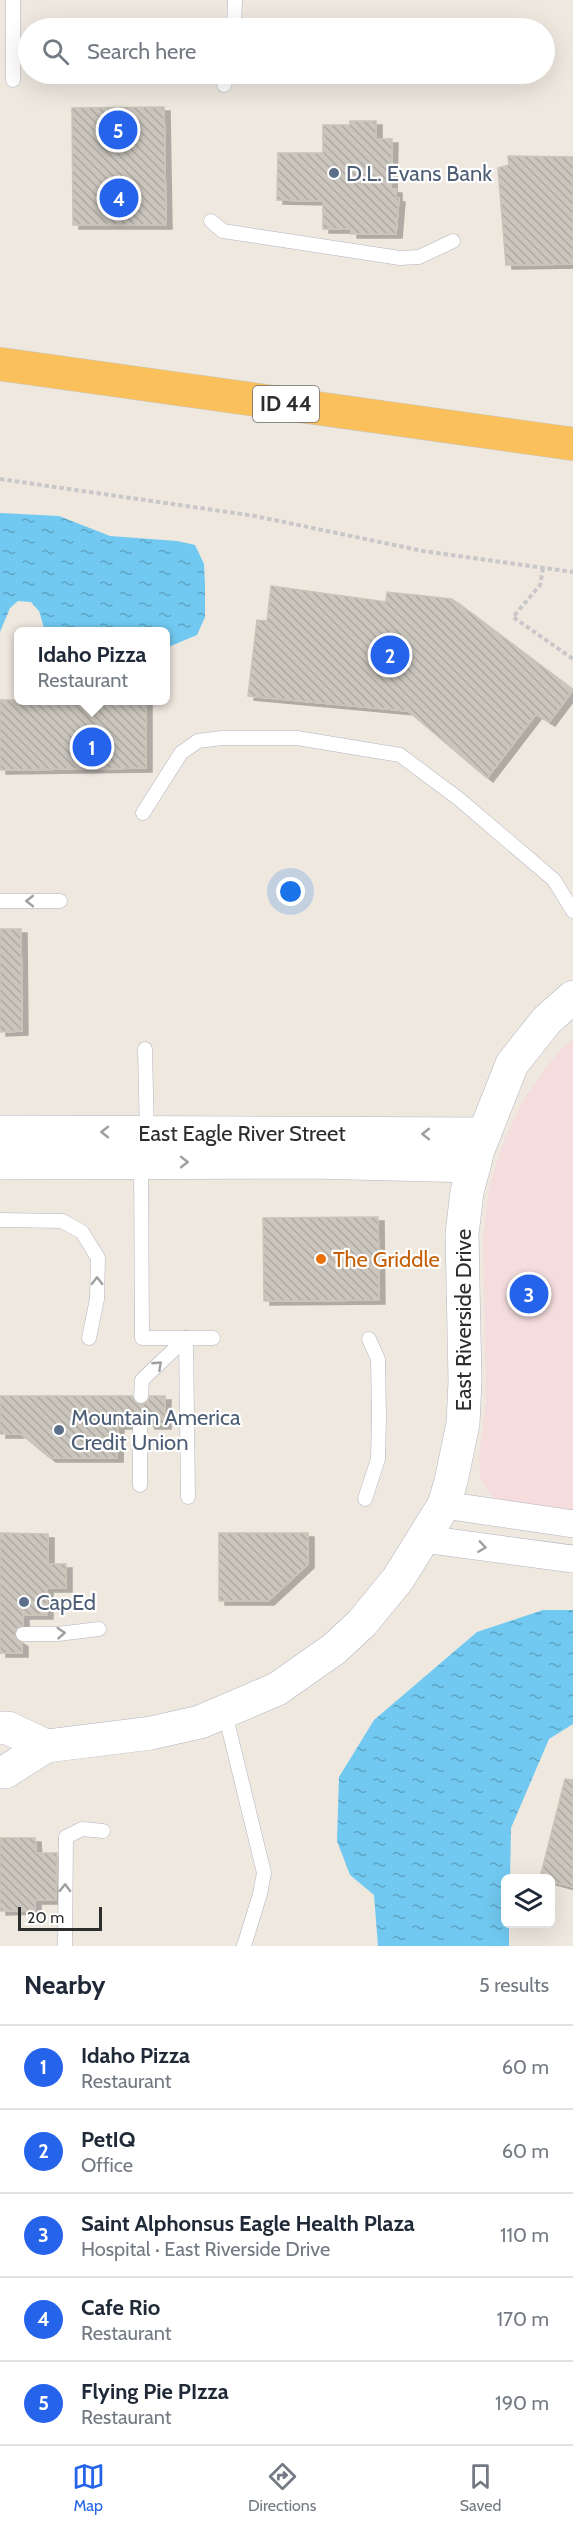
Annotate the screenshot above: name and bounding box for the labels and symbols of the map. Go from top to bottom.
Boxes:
pin: 5 [98,108,138,152]
place label: D.L. Evans Bank [346,160,492,187]
marker: D.L. Evans Bank [327,166,341,180]
pin: 4 [100,176,138,220]
road number: ID 44 [253,386,319,422]
pin: 2 [370,632,410,678]
pin: 1 [72,724,112,770]
your location [276,877,305,906]
one-way arrow [25,895,34,907]
street label: East Eagle River Street [138,1120,346,1147]
one-way arrow [100,1126,109,1138]
one-way arrow [421,1127,430,1140]
one-way arrow [180,1156,189,1168]
street label: East Riverside Drive [450,1229,477,1411]
place label: The Griddle [333,1246,440,1273]
marker: The Griddle [314,1252,328,1266]
pin: 3 [510,1272,548,1316]
one-way arrow [91,1276,103,1285]
one-way arrow [150,1361,161,1372]
place label: Mountain America Credit Union [71,1404,241,1456]
marker: Mountain America Credit Union [52,1423,66,1437]
one-way arrow [477,1540,486,1553]
place label: CapEd [36,1589,96,1616]
marker: CapEd [17,1595,31,1609]
one-way arrow [56,1627,65,1640]
one-way arrow [59,1883,71,1892]
scale bar [18,1904,102,1932]

